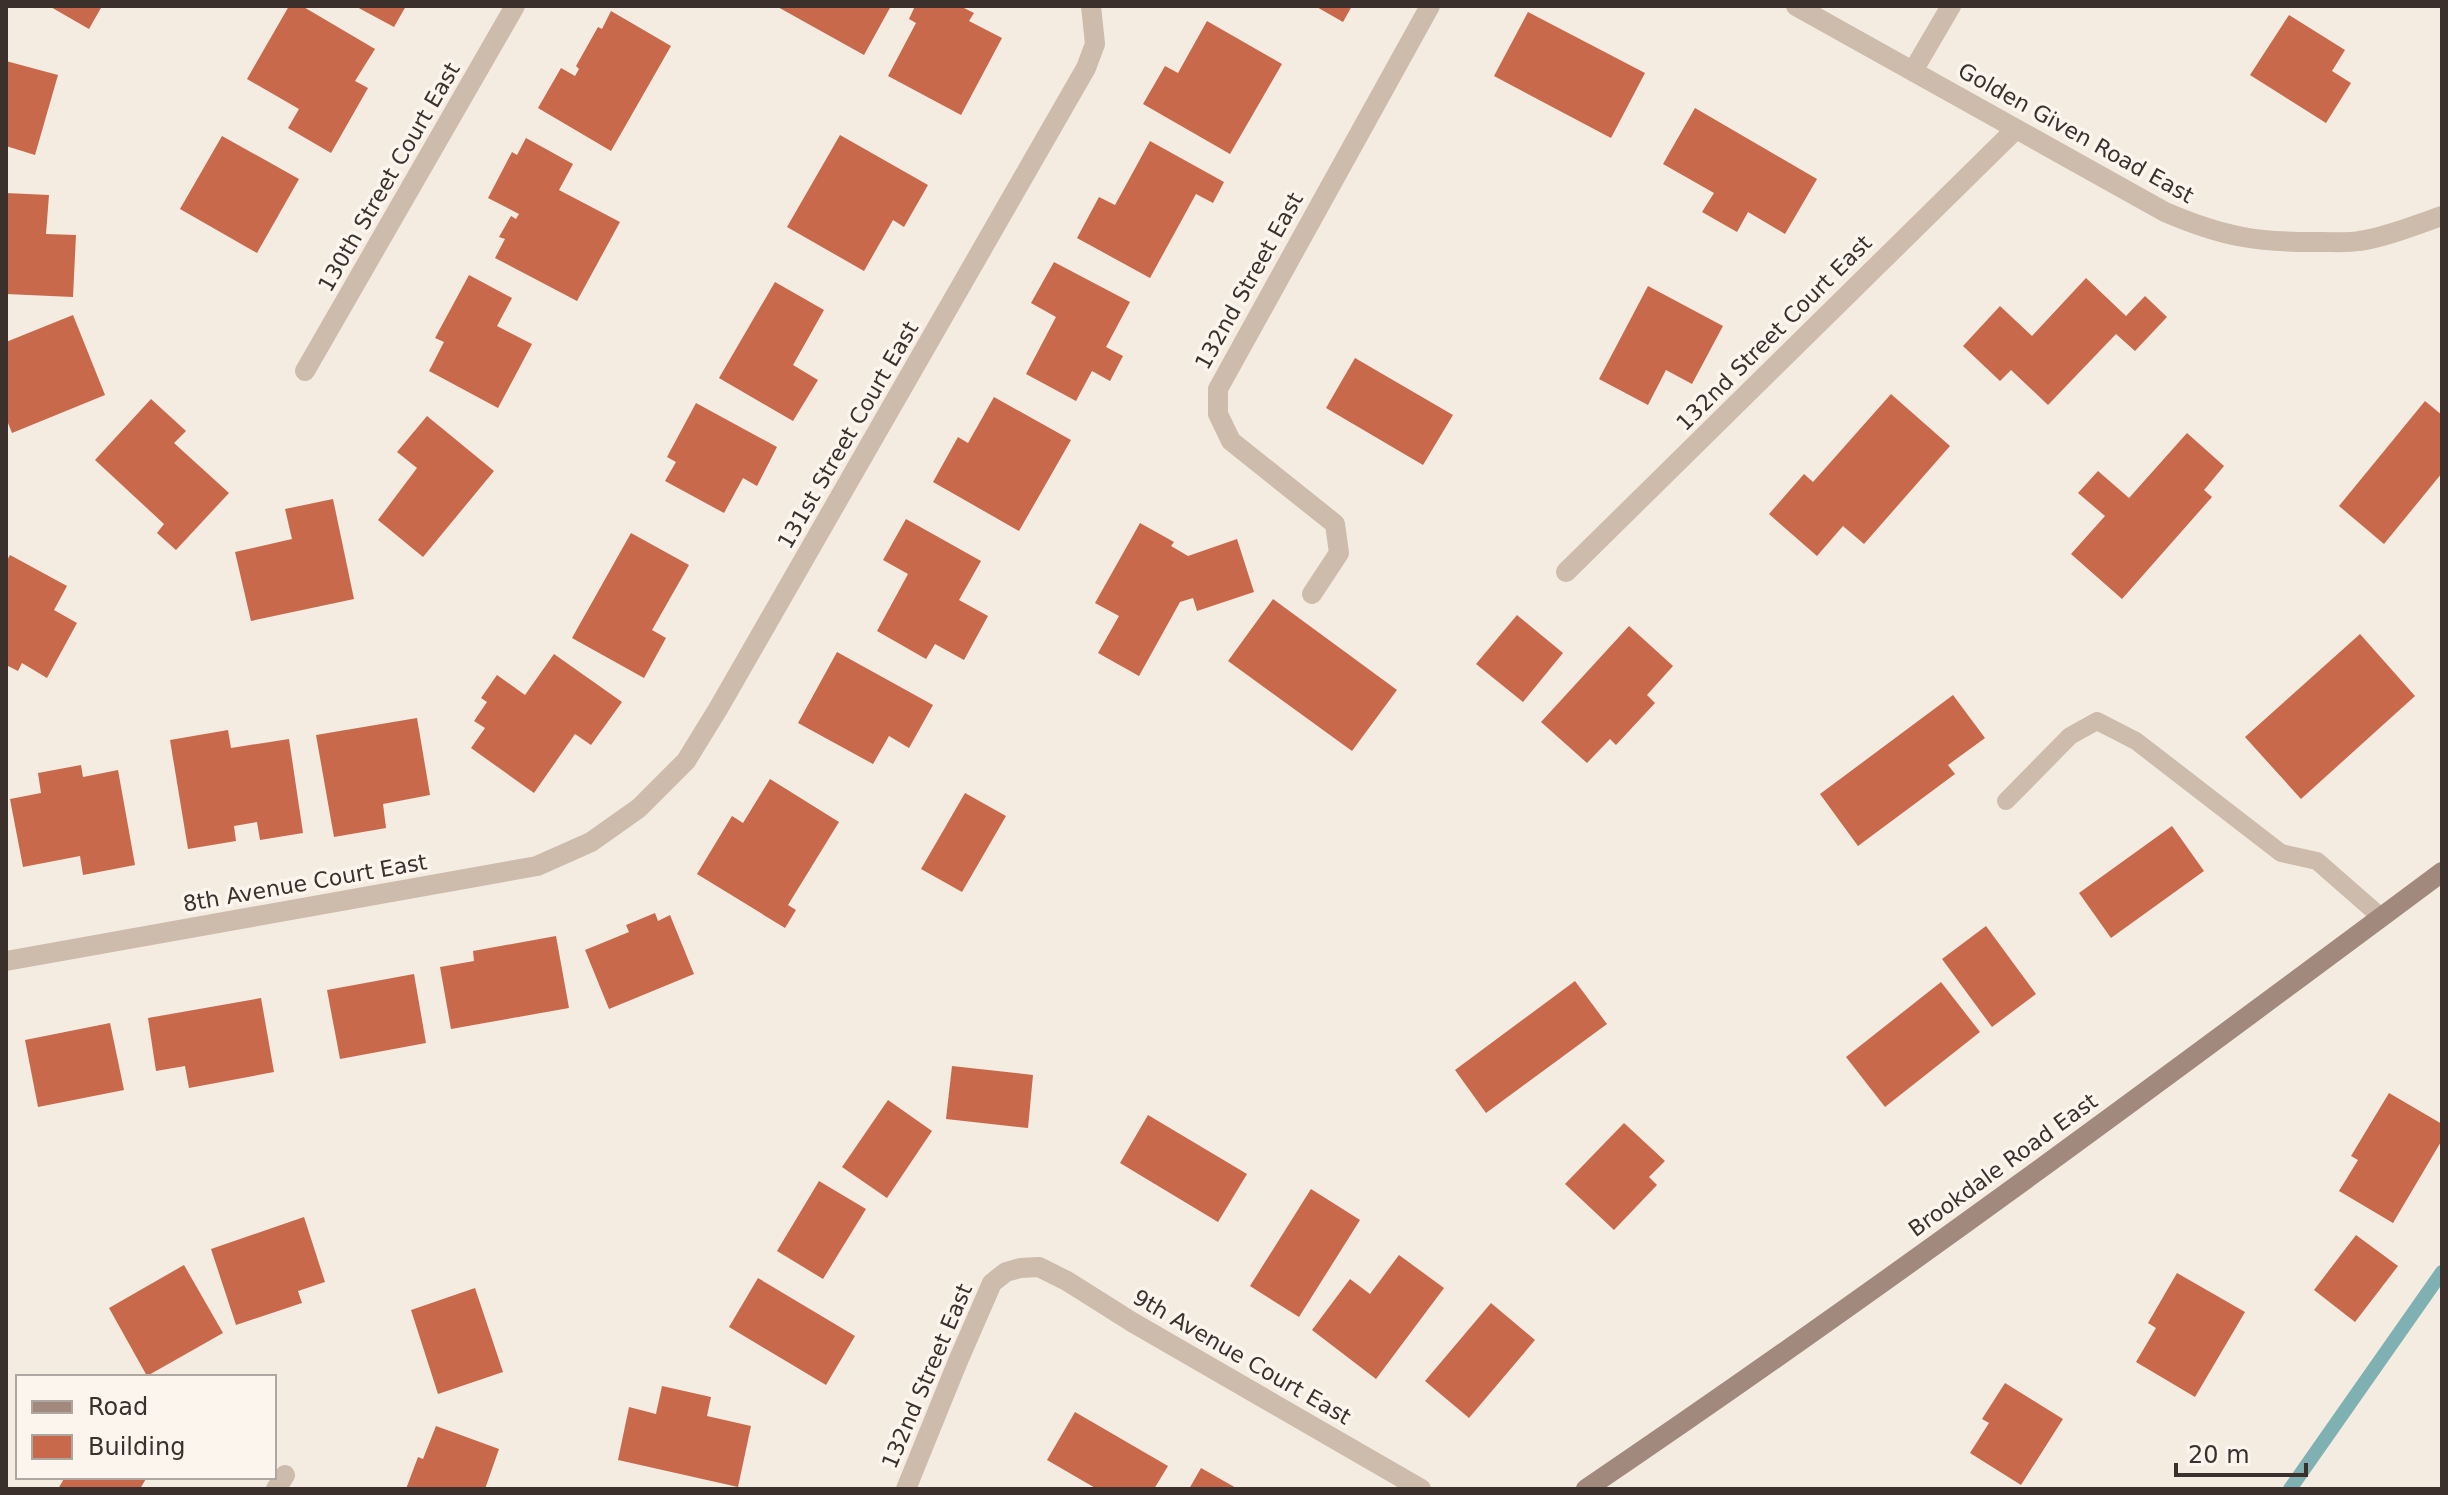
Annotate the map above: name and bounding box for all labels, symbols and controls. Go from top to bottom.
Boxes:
street label: 130th Street Court East [313,58,465,296]
street label: Golden Given Road East [1954,58,2198,208]
street label: 132nd Street East [1190,188,1308,374]
street label: 132nd Street Court East [1671,230,1877,436]
street label: 131st Street Court East [773,317,923,553]
street label: 8th Avenue Court East [181,849,429,917]
street label: Brookdale Road East [1904,1088,2102,1242]
street label: 132nd Street East [877,1280,977,1472]
street label: 9th Avenue Court East [1129,1284,1356,1430]
legend [16,1375,276,1479]
text: Road [88,1393,148,1421]
scale bar [2176,1427,2306,1477]
text: Building [88,1433,185,1461]
text: 20 m [2188,1441,2250,1469]

